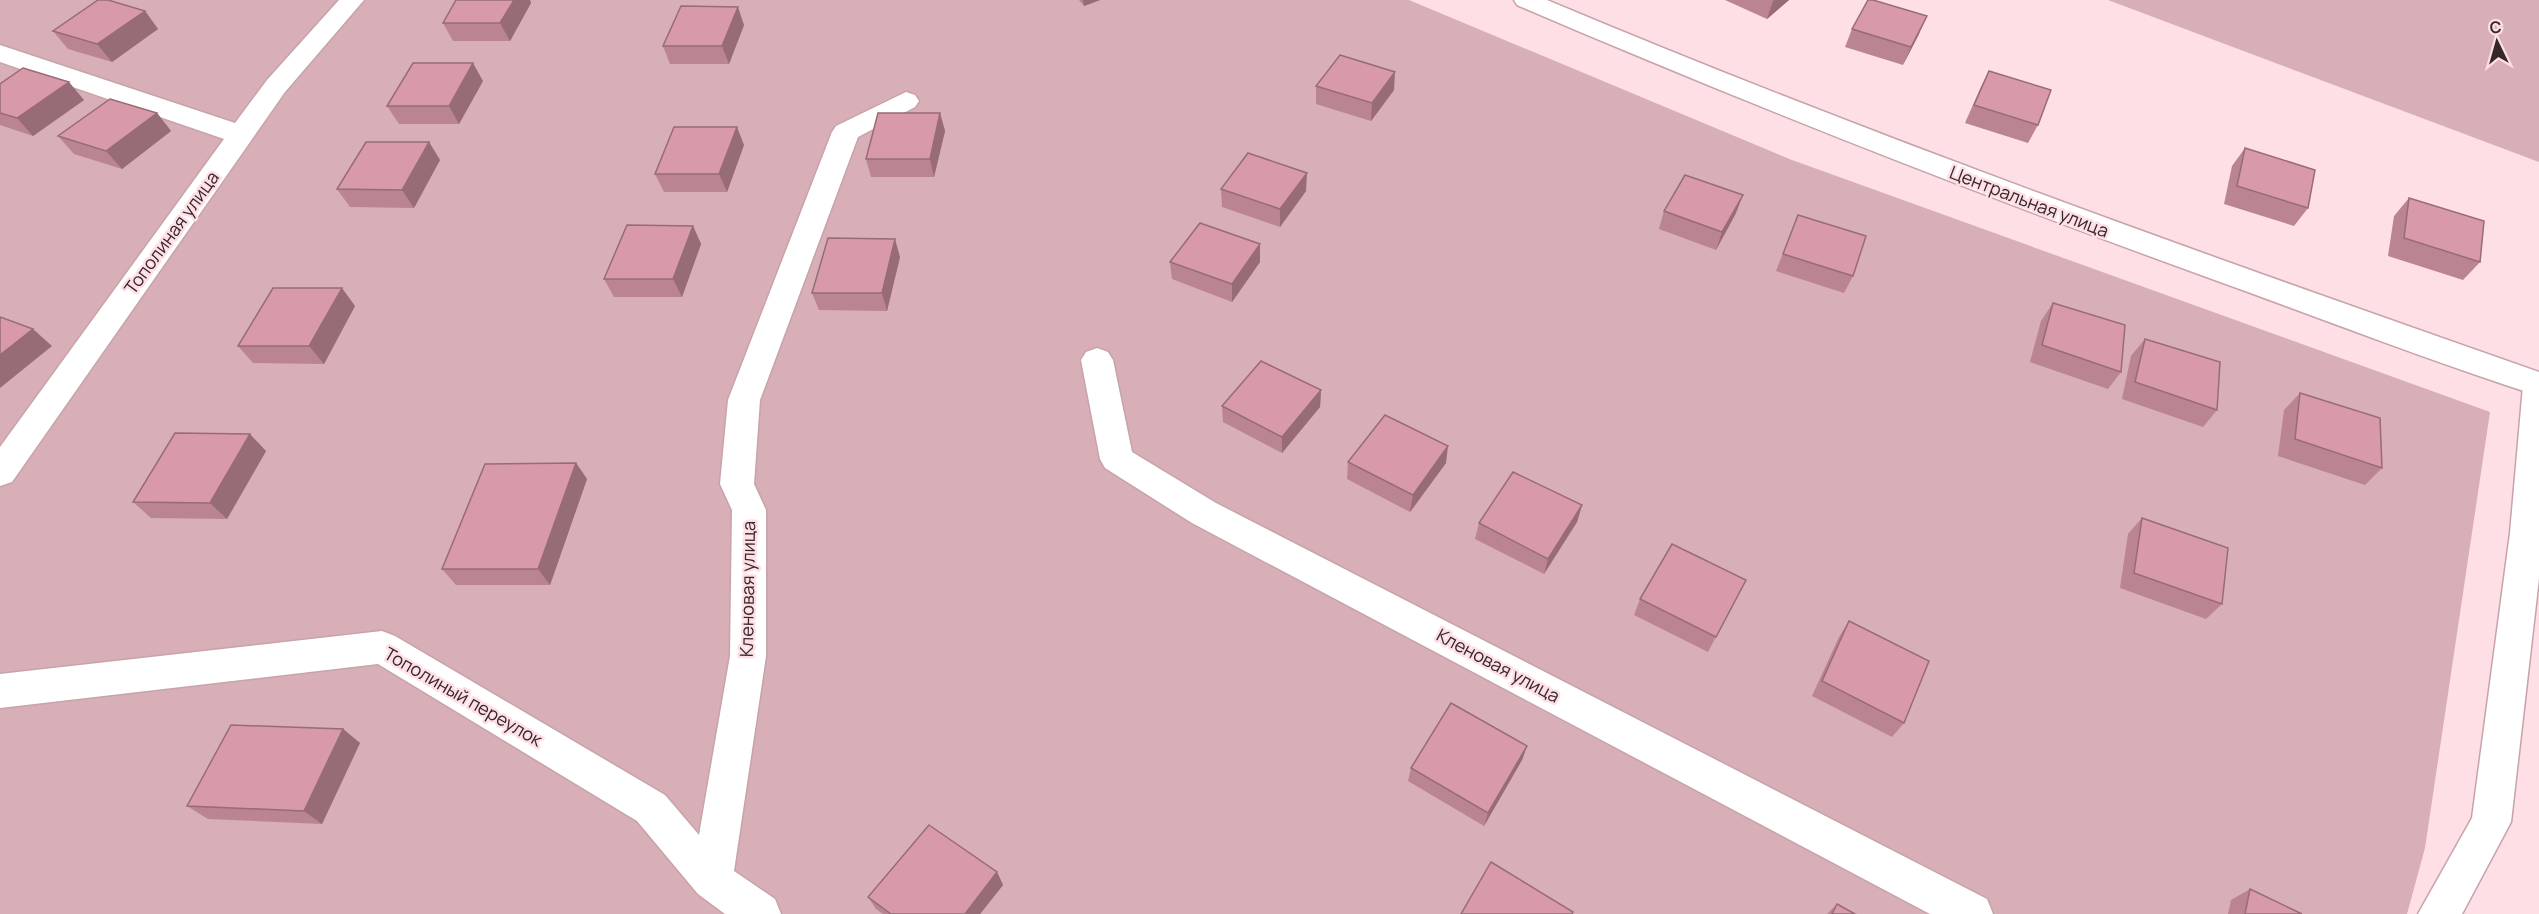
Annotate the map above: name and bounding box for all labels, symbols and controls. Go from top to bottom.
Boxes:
north arrow [2467,12,2527,72]
text: С [2489,16,2503,39]
street label: Центральная улица [1946,160,2112,242]
street label: Тополиная улица [118,166,224,299]
street label: Кленовая улица [734,521,760,657]
street label: Кленовая улица [1433,623,1564,708]
street label: Тополиный переулок [380,641,548,752]

